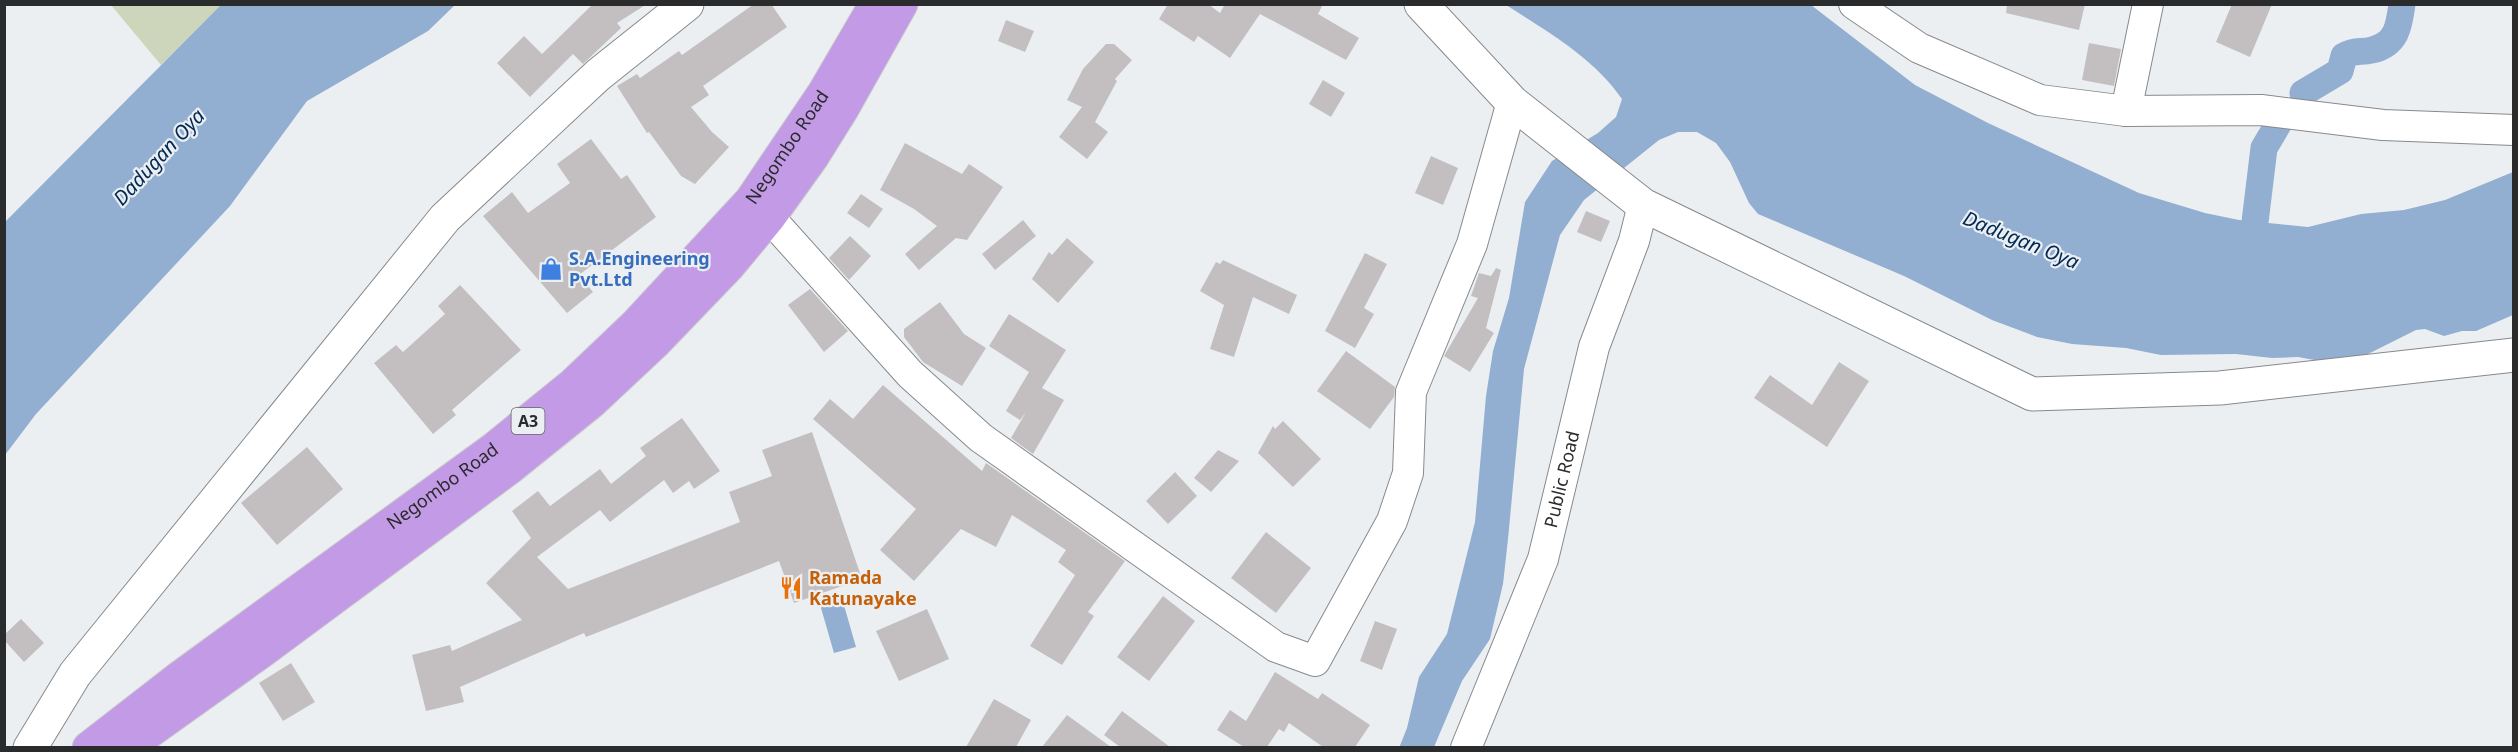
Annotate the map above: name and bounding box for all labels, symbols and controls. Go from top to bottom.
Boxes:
street label: Negombo Road [739,85,834,208]
water label: Dadugan Oya [107,103,210,211]
water label: Dadugan Oya [1959,204,2083,275]
place label: S.A.Engineering Pvt.Ltd [569,246,710,291]
shop icon: S.A.Engineering Pvt.Ltd [538,256,564,282]
road number: A3 [512,408,544,434]
street label: Public Road [1538,428,1584,530]
street label: Negombo Road [381,437,503,534]
place label: Ramada Katunayake [809,565,917,610]
restaurant icon: Ramada Katunayake [778,575,804,601]

